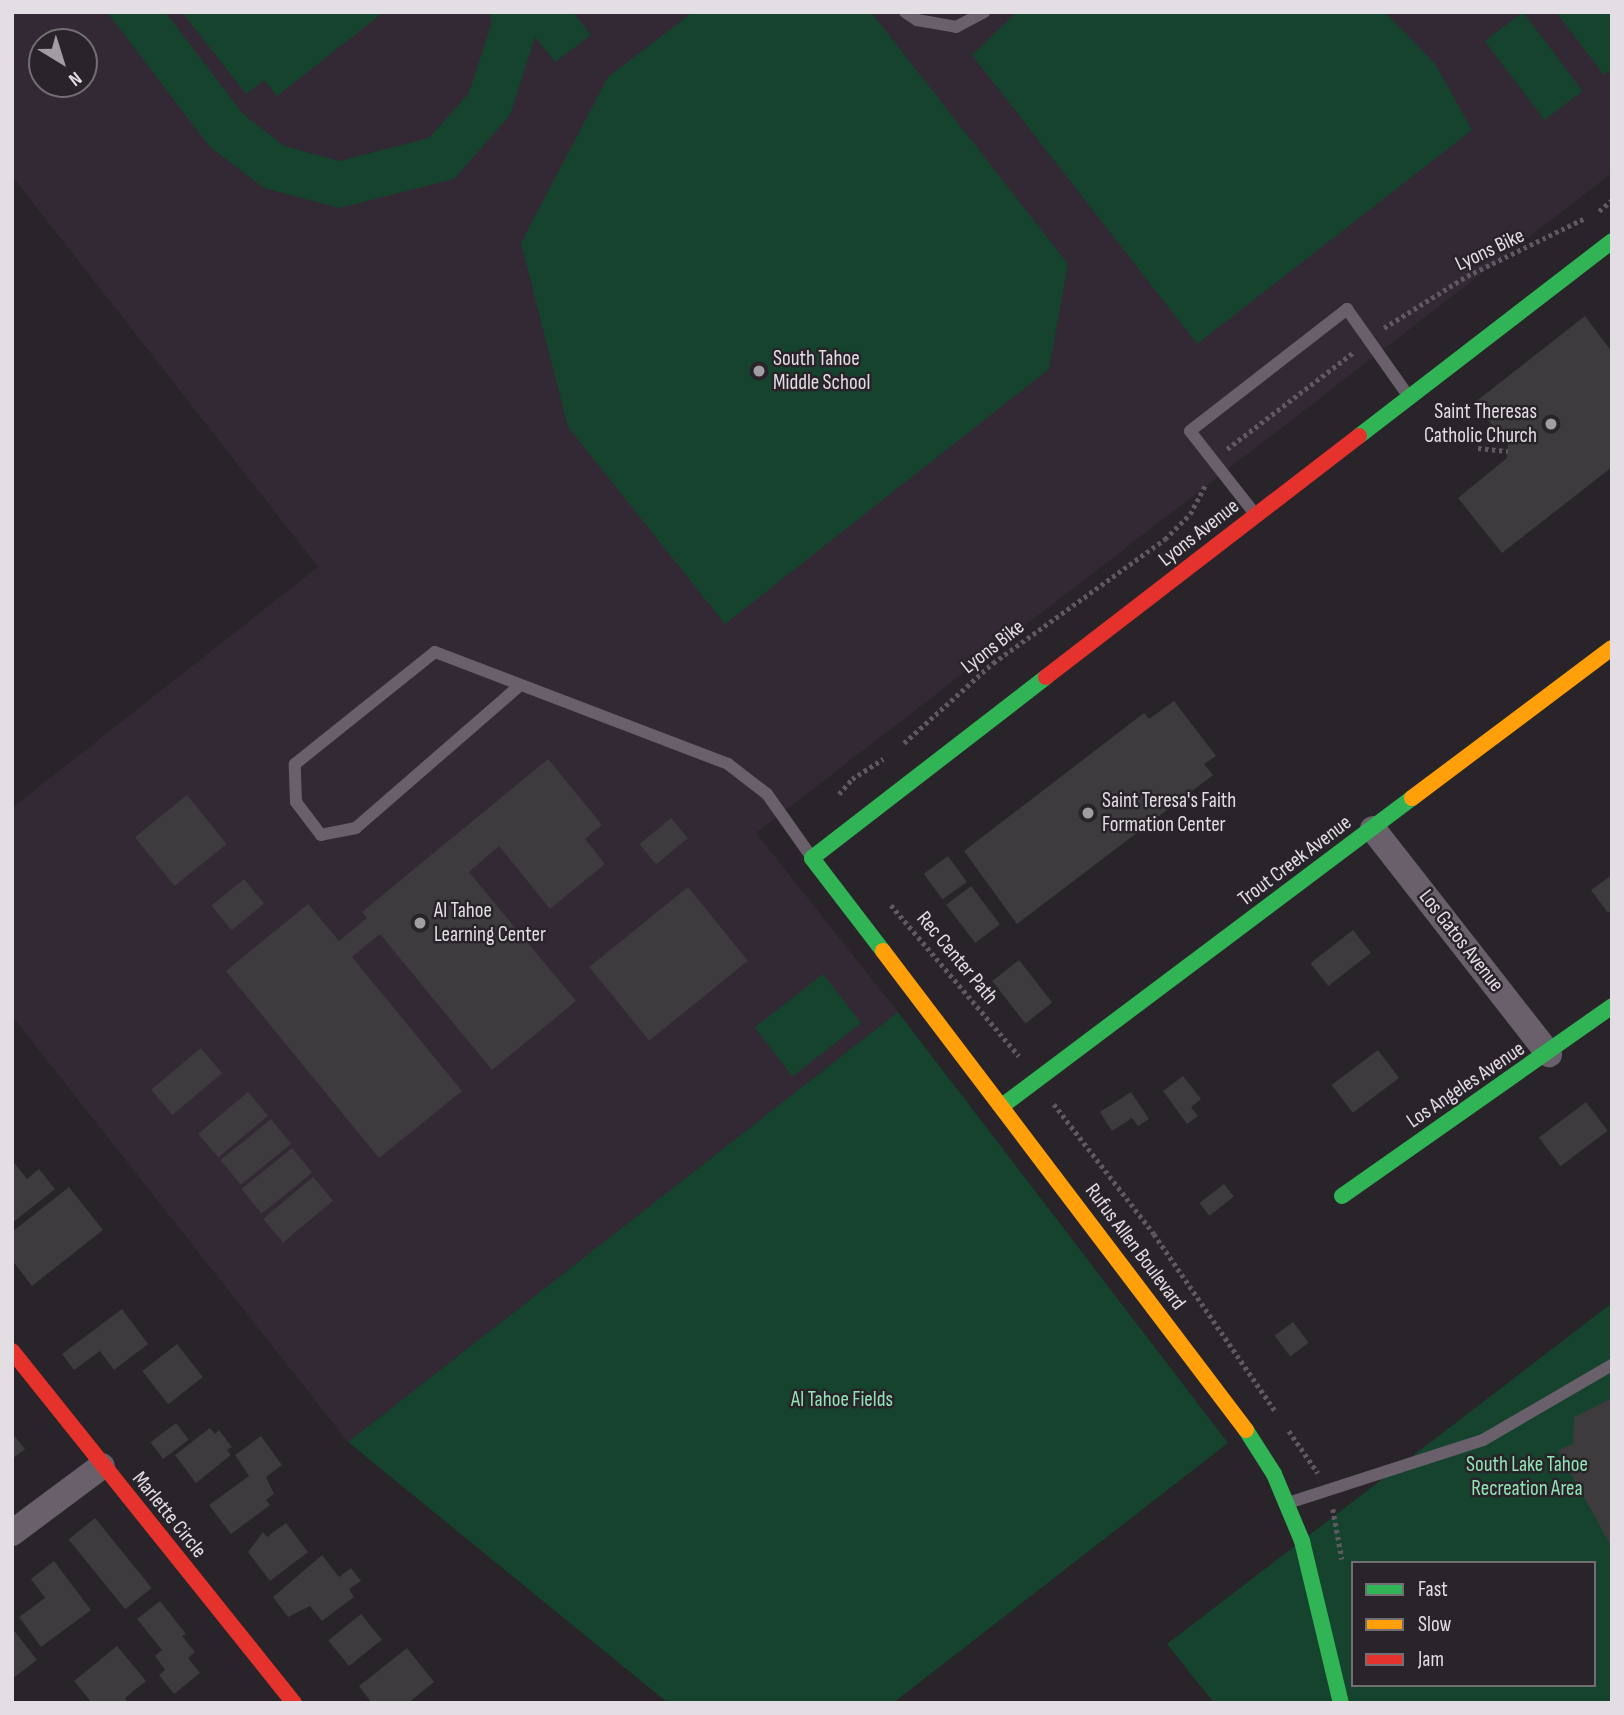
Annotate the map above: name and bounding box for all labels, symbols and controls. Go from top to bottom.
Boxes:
north arrow [28,28,98,98]
text: N [64,66,86,91]
street label: Lyons Bike [1452,223,1528,277]
place label: South Tahoe Middle School [773,346,870,396]
marker: South Tahoe Middle School [751,363,767,379]
place label: Saint Theresas Catholic Church [1424,399,1537,449]
marker: Saint Theresas Catholic Church [1543,416,1559,432]
street label: Lyons Avenue [1154,494,1244,572]
street label: Lyons Bike [956,615,1030,679]
place label: Saint Teresa's Faith Formation Center [1102,788,1236,838]
marker: Saint Teresa's Faith Formation Center [1080,805,1096,821]
street label: Trout Creek Avenue [1233,810,1357,912]
street label: Los Gatos Avenue [1413,885,1509,997]
place label: Al Tahoe Learning Center [434,898,546,948]
street label: Rec Center Path [911,906,1003,1010]
marker: Al Tahoe Learning Center [412,915,428,931]
street label: Los Angeles Avenue [1402,1036,1530,1134]
street label: Rufus Allen Boulevard [1079,1179,1191,1315]
park label: Al Tahoe Fields [791,1387,893,1413]
park label: South Lake Tahoe Recreation Area [1466,1452,1588,1502]
street label: Marlette Circle [127,1467,211,1563]
legend [1351,1561,1596,1687]
text: Fast [1418,1577,1448,1602]
text: Slow [1418,1612,1451,1637]
text: Jam [1418,1647,1444,1672]

